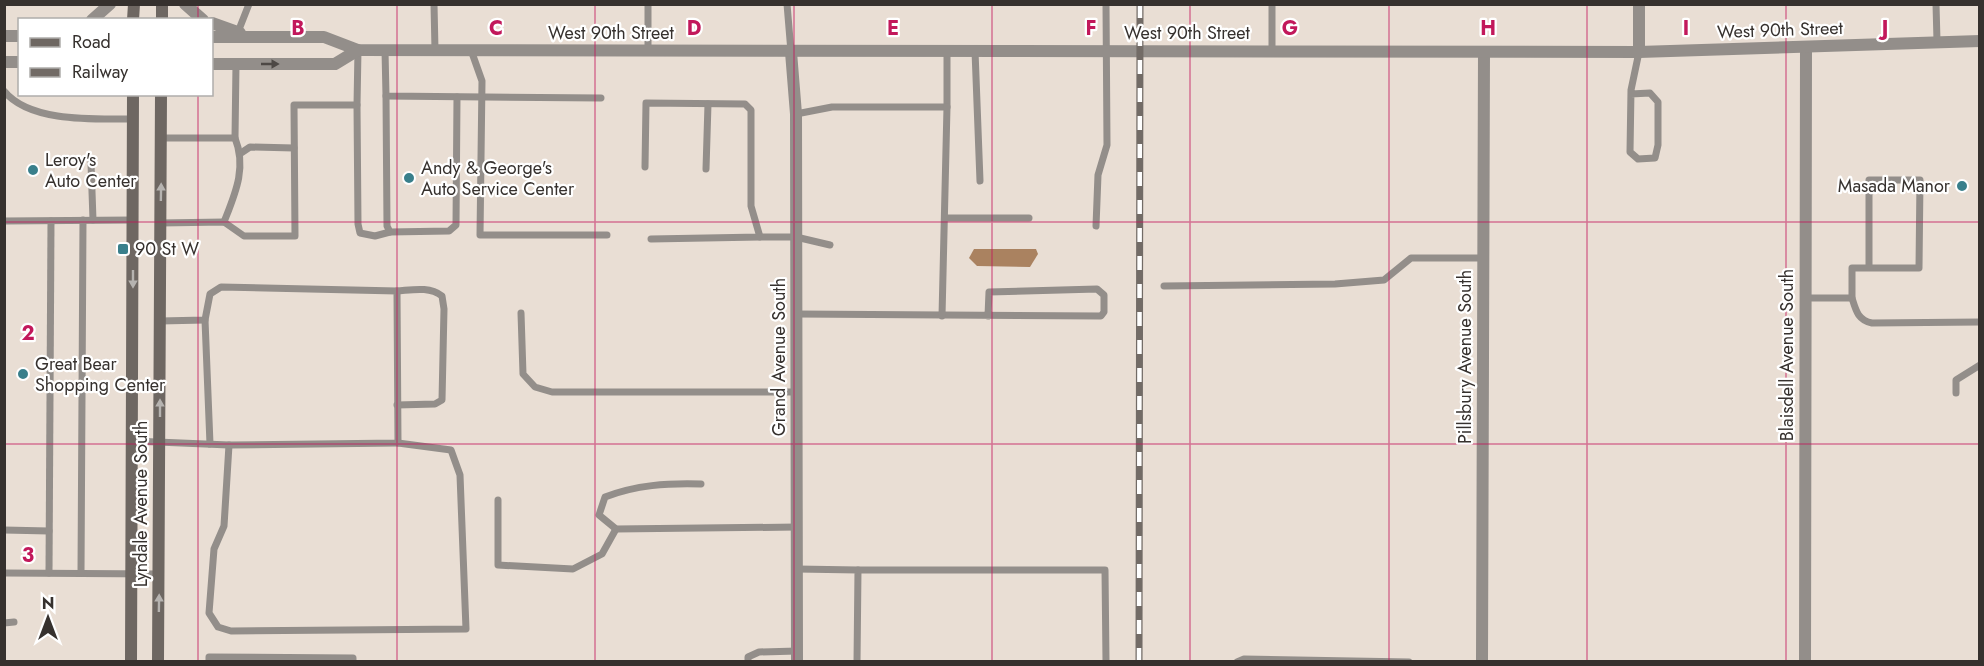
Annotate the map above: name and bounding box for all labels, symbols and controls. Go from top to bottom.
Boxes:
text: B [291,14,305,43]
text: C [489,14,503,43]
text: D [687,14,701,43]
text: E [887,14,899,43]
text: F [1085,14,1097,43]
text: G [1282,14,1298,43]
text: H [1480,14,1496,43]
text: I [1683,14,1689,43]
text: J [1878,14,1888,43]
street label: West 90th Street [1717,15,1844,45]
legend [18,18,213,96]
street label: West 90th Street [548,20,675,46]
street label: West 90th Street [1124,20,1251,46]
text: Road [72,29,111,55]
text: Railway [72,59,128,85]
one-way arrow [260,59,279,69]
place label: Leroy's Auto Center [45,147,137,194]
place label: Andy & George's Auto Service Center [421,155,575,202]
marker: Leroy's Auto Center [26,163,40,177]
marker: Andy & George's Auto Service Center [402,171,416,185]
place label: Masada Manor [1838,173,1951,199]
marker: Masada Manor [1955,179,1969,193]
one-way arrow [156,183,166,202]
place label: 90 St W [135,236,199,262]
marker: 90 St W [116,242,130,256]
one-way arrow [128,269,138,288]
street label: Blaisdell Avenue South [1774,269,1800,441]
street label: Pillsbury Avenue South [1452,270,1478,444]
street label: Grand Avenue South [766,278,792,436]
text: 2 [21,319,35,348]
place label: Great Bear Shopping Center [35,351,166,398]
marker: Great Bear Shopping Center [16,367,30,381]
one-way arrow [155,399,165,418]
street label: Lyndale Avenue South [128,421,154,587]
text: 3 [22,541,34,570]
north arrow [18,588,78,648]
text: N [42,592,54,615]
one-way arrow [154,594,164,613]

